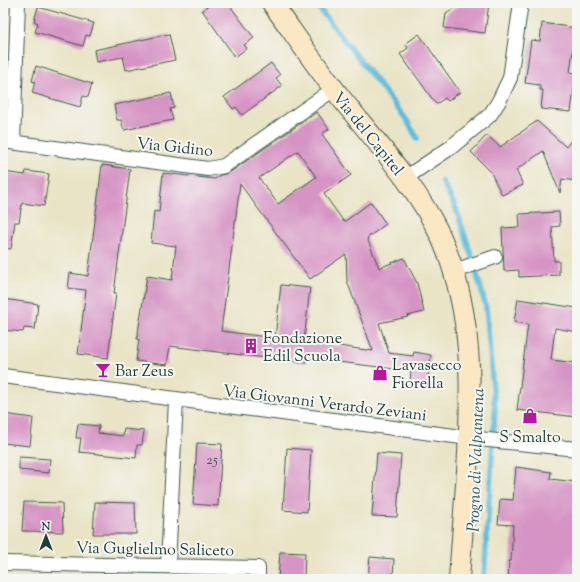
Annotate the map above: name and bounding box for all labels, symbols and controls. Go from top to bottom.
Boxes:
street label: Via del Capitel [326,88,408,182]
street label: Via Gidino [136,133,214,164]
place label: Fondazione Edil Scuola [263,328,342,369]
building icon: Fondazione Edil Scuola [242,337,260,355]
place label: Lavasecco Fiorella [392,355,462,396]
bar icon: Bar Zeus [94,361,112,379]
place label: Bar Zeus [115,361,174,384]
shop icon: Lavasecco Fiorella [371,364,389,382]
street label: Via Giovanni Verardo Zeviani [221,381,428,428]
water label: Progno di Valpantena [462,387,492,533]
shop icon: S Smalto [521,407,539,425]
place label: S Smalto [499,427,561,450]
house number: 25 [206,451,218,471]
north arrow [26,516,66,556]
text: N [41,519,51,535]
street label: Via Guglielmo Saliceto [76,538,234,563]

